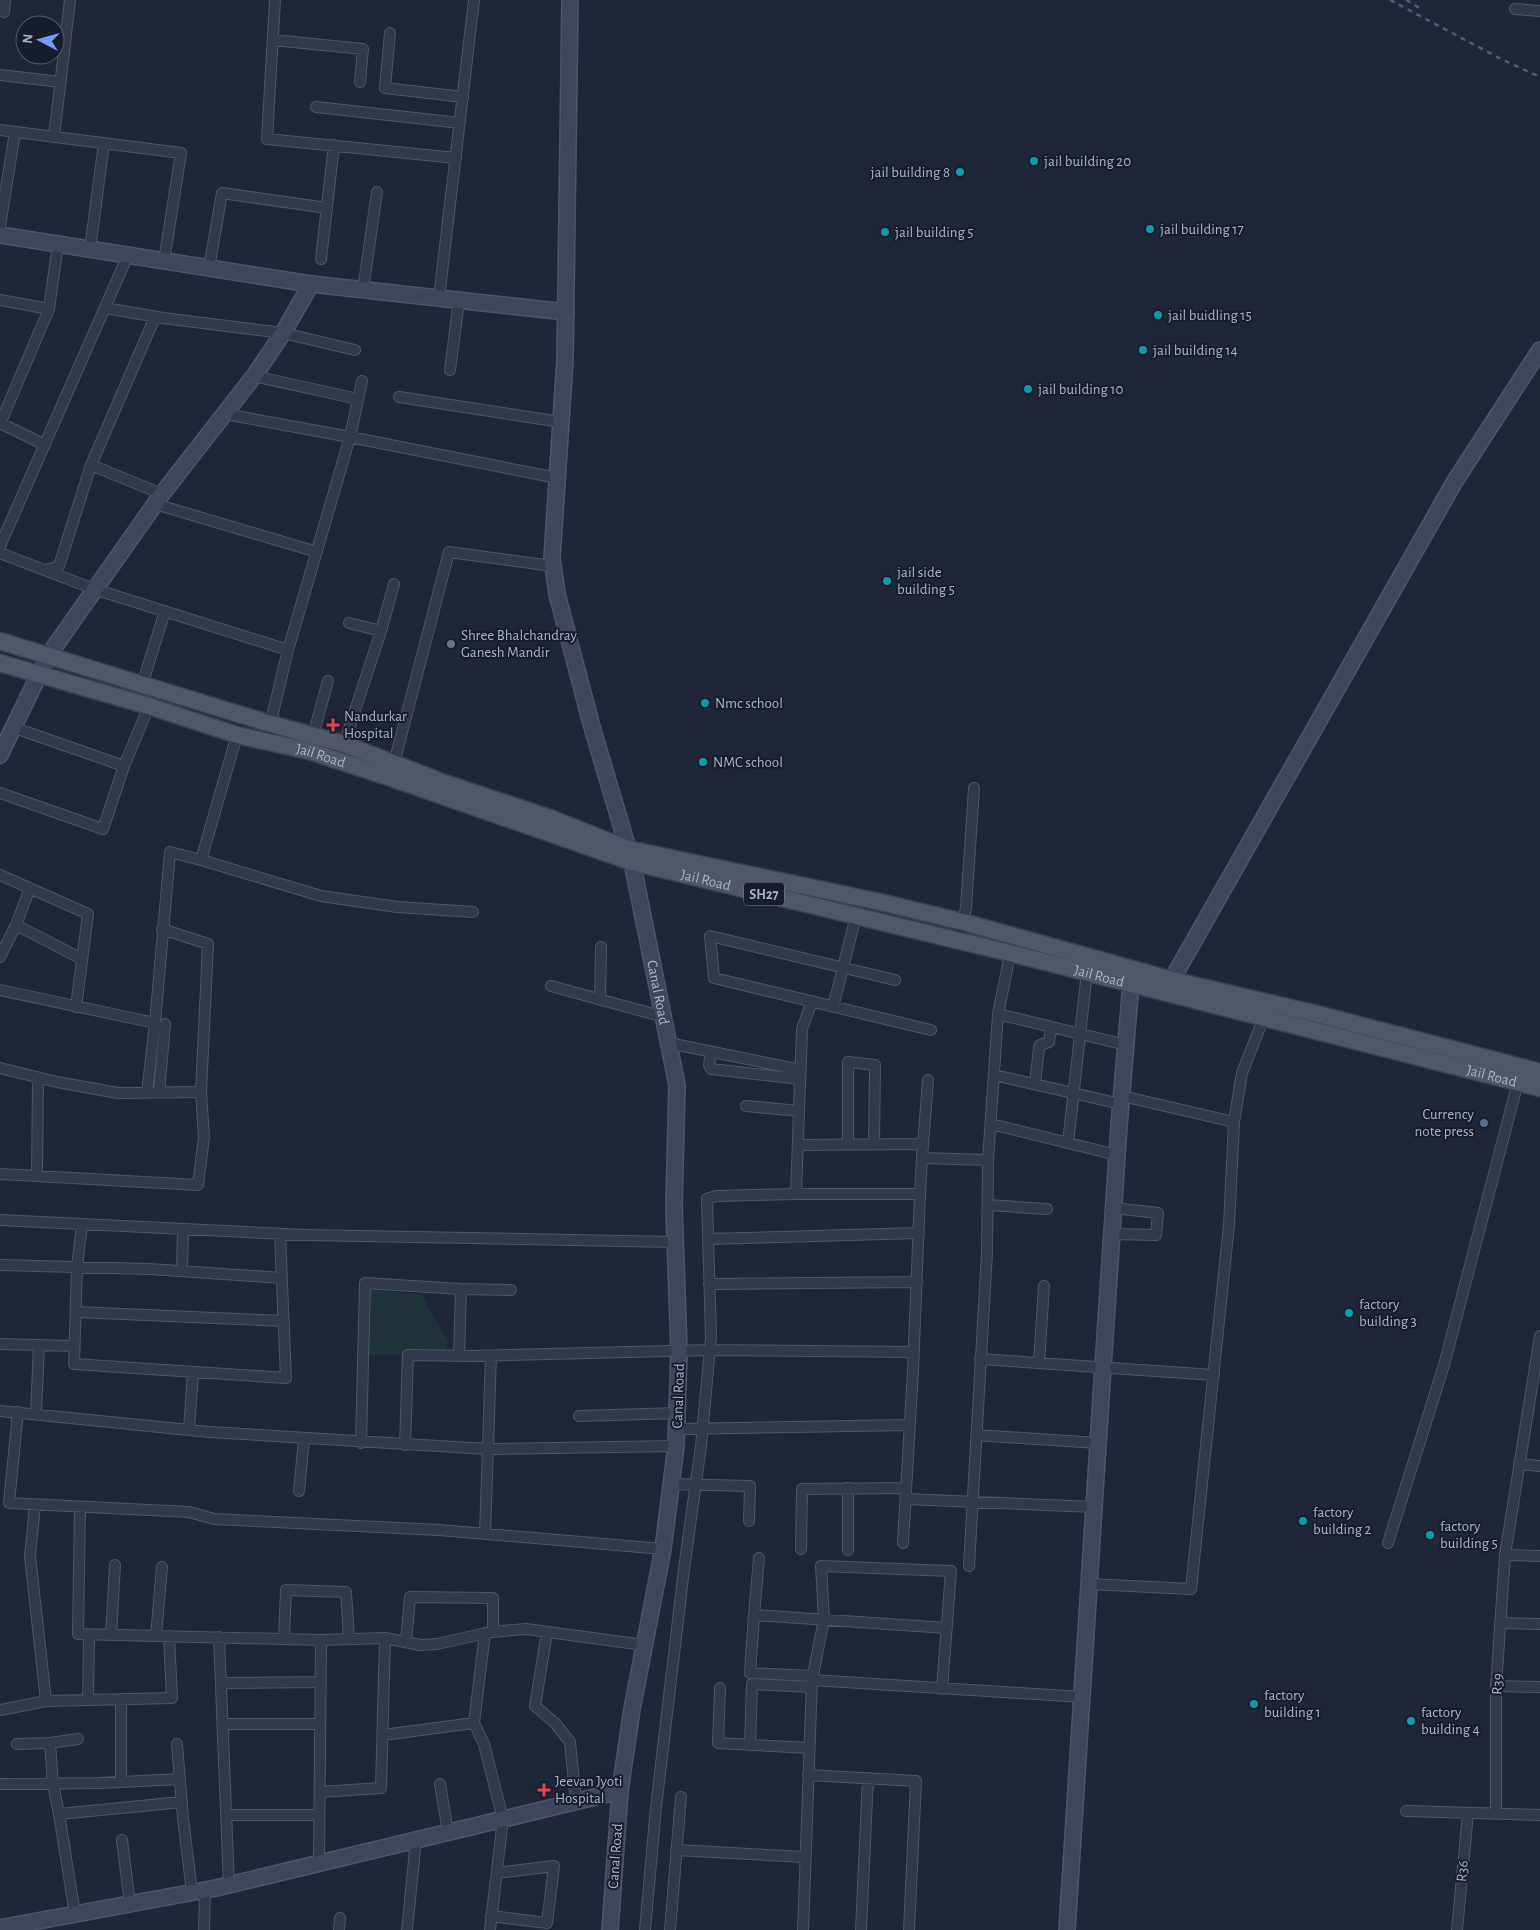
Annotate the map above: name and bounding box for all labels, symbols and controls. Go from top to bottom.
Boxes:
north arrow [15,15,65,65]
text: N [21,33,36,44]
place label: jail building 20 [1044,154,1131,169]
marker: jail building 20 [1028,155,1040,167]
place label: jail building 8 [871,165,950,180]
marker: jail building 8 [954,166,966,178]
place label: jail building 17 [1160,222,1244,237]
marker: jail building 17 [1144,223,1156,235]
place label: jail building 5 [895,225,974,240]
marker: jail building 5 [879,226,891,238]
place label: jail buidling 15 [1168,308,1252,323]
marker: jail buidling 15 [1152,309,1164,321]
place label: jail building 14 [1153,343,1238,358]
marker: jail building 14 [1137,344,1149,356]
place label: jail building 10 [1038,382,1123,397]
marker: jail building 10 [1022,383,1034,395]
place label: jail side building 5 [897,565,955,597]
marker: jail side building 5 [881,575,893,587]
place label: Shree Bhalchandray Ganesh Mandir [461,628,578,660]
marker: Shree Bhalchandray Ganesh Mandir [445,638,457,650]
place label: Nmc school [715,696,783,711]
marker: Nmc school [699,697,711,709]
place label: Nandurkar Hospital [344,709,407,741]
marker: Nandurkar Hospital [326,718,340,732]
street label: Jail Road [295,741,348,771]
place label: NMC school [713,755,783,770]
marker: NMC school [697,756,709,768]
street label: Jail Road [679,867,732,894]
road number: SH27 [744,882,784,906]
street label: Canal Road [644,959,672,1026]
street label: Jail Road [1073,963,1126,990]
street label: Jail Road [1465,1063,1518,1090]
place label: Currency note press [1415,1107,1475,1139]
marker: Currency note press [1478,1117,1490,1129]
place label: factory building 3 [1359,1297,1417,1329]
marker: factory building 3 [1343,1307,1355,1319]
street label: Canal Road [670,1363,687,1429]
place label: factory building 2 [1313,1505,1372,1537]
marker: factory building 2 [1297,1515,1309,1527]
place label: factory building 5 [1440,1519,1498,1551]
marker: factory building 5 [1424,1529,1436,1541]
street label: R39 [1490,1673,1505,1695]
place label: factory building 1 [1264,1688,1321,1720]
marker: factory building 1 [1248,1698,1260,1710]
place label: factory building 4 [1421,1705,1480,1737]
marker: factory building 4 [1405,1715,1417,1727]
place label: Jeevan Jyoti Hospital [555,1774,622,1806]
marker: Jeevan Jyoti Hospital [537,1783,551,1797]
street label: Canal Road [606,1823,625,1889]
street label: R36 [1454,1860,1471,1882]

